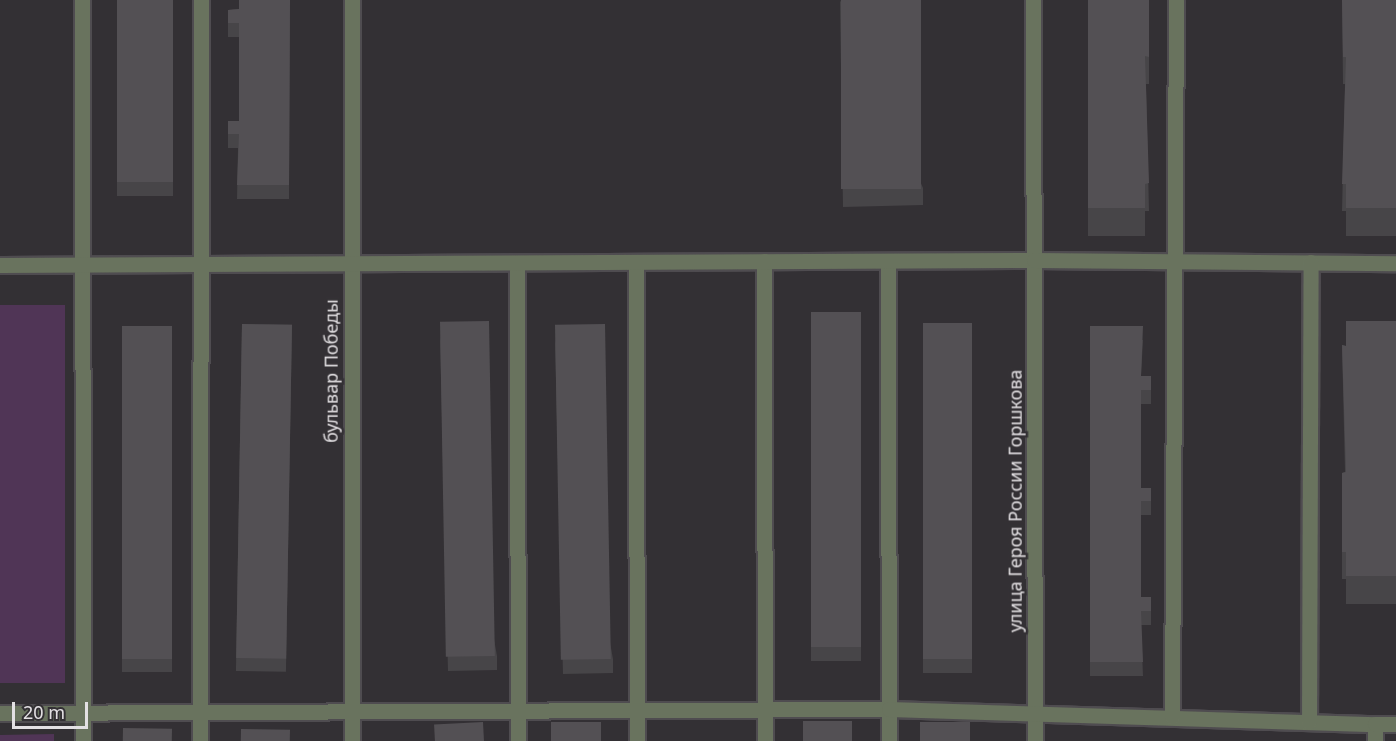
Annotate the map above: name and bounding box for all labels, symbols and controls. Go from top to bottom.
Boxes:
street label: бульвар Победы [320,299,342,443]
street label: улица Героя России Горшкова [1004,370,1026,632]
scale bar [15,690,92,728]
text: 20 m [23,700,65,724]

